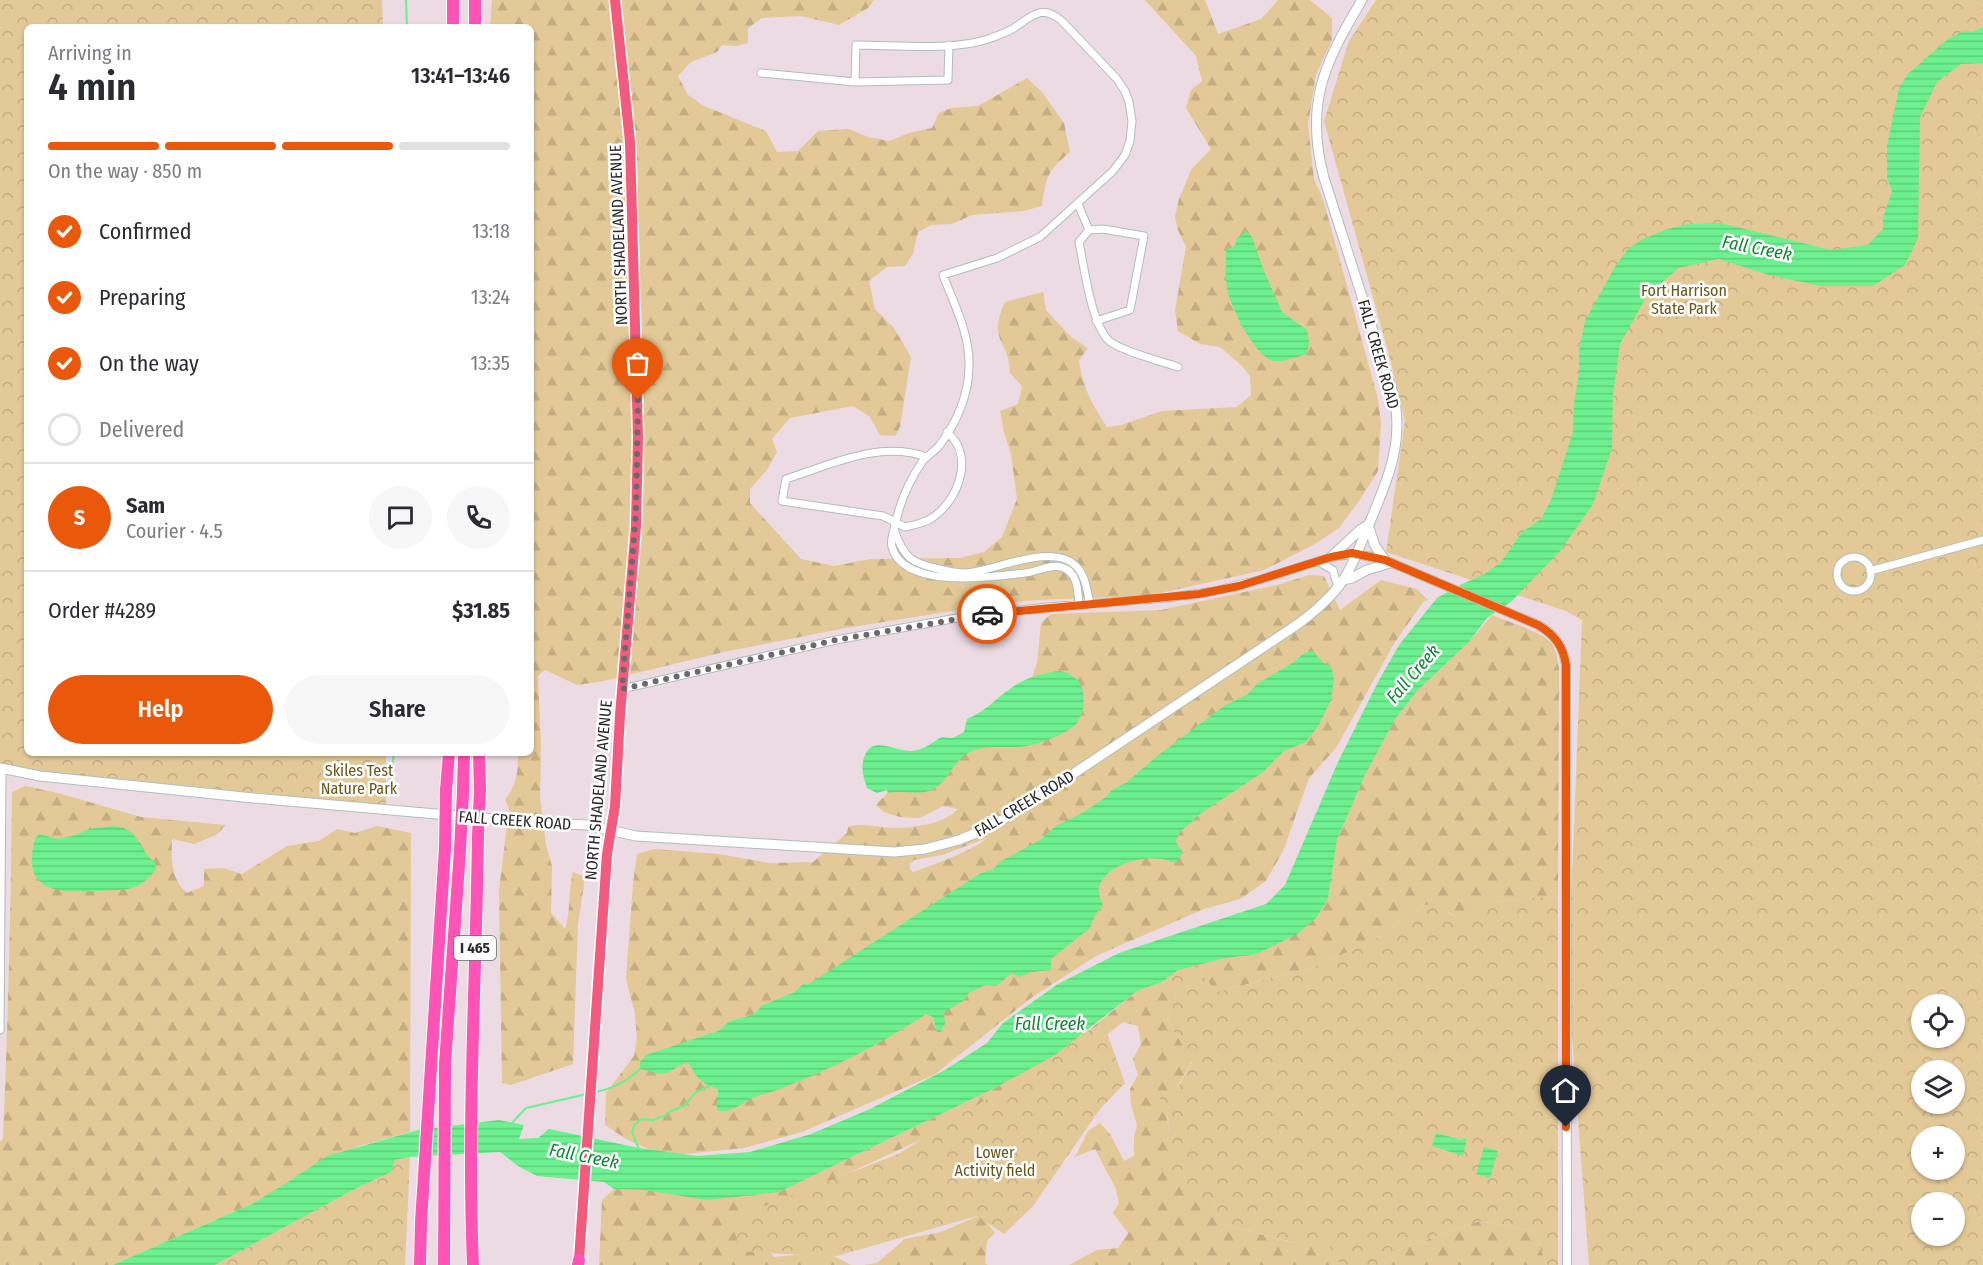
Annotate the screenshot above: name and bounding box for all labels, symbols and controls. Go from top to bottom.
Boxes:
text: Arriving in [48,41,132,65]
text: 13:41–13:46 [411,62,510,89]
text: 4 min [48,64,137,110]
street label: NORTH SHADELAND AVENUE [606,144,631,326]
text: On the way · 850 m [48,159,202,183]
icon: check [48,215,81,248]
text: Confirmed [99,218,192,245]
text: 13:18 [472,219,510,243]
water label: Fall Creek [1720,230,1794,266]
icon: check [48,281,81,314]
park label: Fort Harrison State Park [1641,281,1727,318]
text: Preparing [99,284,185,311]
text: 13:24 [471,285,510,309]
street label: FALL CREEK ROAD [1354,297,1403,411]
pin [612,338,663,400]
icon: check [48,347,81,380]
icon: bag [621,347,654,380]
text: On the way [99,350,199,377]
text: 13:35 [471,351,510,375]
text: Delivered [99,416,184,443]
button: chat [369,486,432,549]
button: phone [447,486,510,549]
text: Sam [126,492,165,519]
text: S [74,504,85,531]
text: Courier · 4.5 [126,519,223,543]
courier [957,584,1017,644]
text: Order #4289 [48,597,156,624]
text: $31.85 [452,597,510,624]
icon: car [971,598,1004,631]
water label: Fall Creek [1382,640,1445,708]
button: Help [48,675,273,744]
button: Share [285,675,510,744]
street label: NORTH SHADELAND AVENUE [581,699,616,881]
park label: Skiles Test Nature Park [321,761,398,798]
street label: FALL CREEK ROAD [971,766,1078,841]
street label: FALL CREEK ROAD [458,807,572,834]
road number: I 465 [454,936,496,960]
map controls [1911,994,1965,1246]
button: locate [1911,994,1965,1048]
water label: Fall Creek [1015,1013,1085,1035]
button: layers [1911,1060,1965,1114]
pin [1540,1065,1591,1127]
icon: home [1549,1074,1582,1107]
button: + [1911,1126,1965,1180]
water label: Fall Creek [547,1138,621,1174]
park label: Lower Activity field [955,1143,1035,1180]
button: − [1911,1192,1965,1246]

